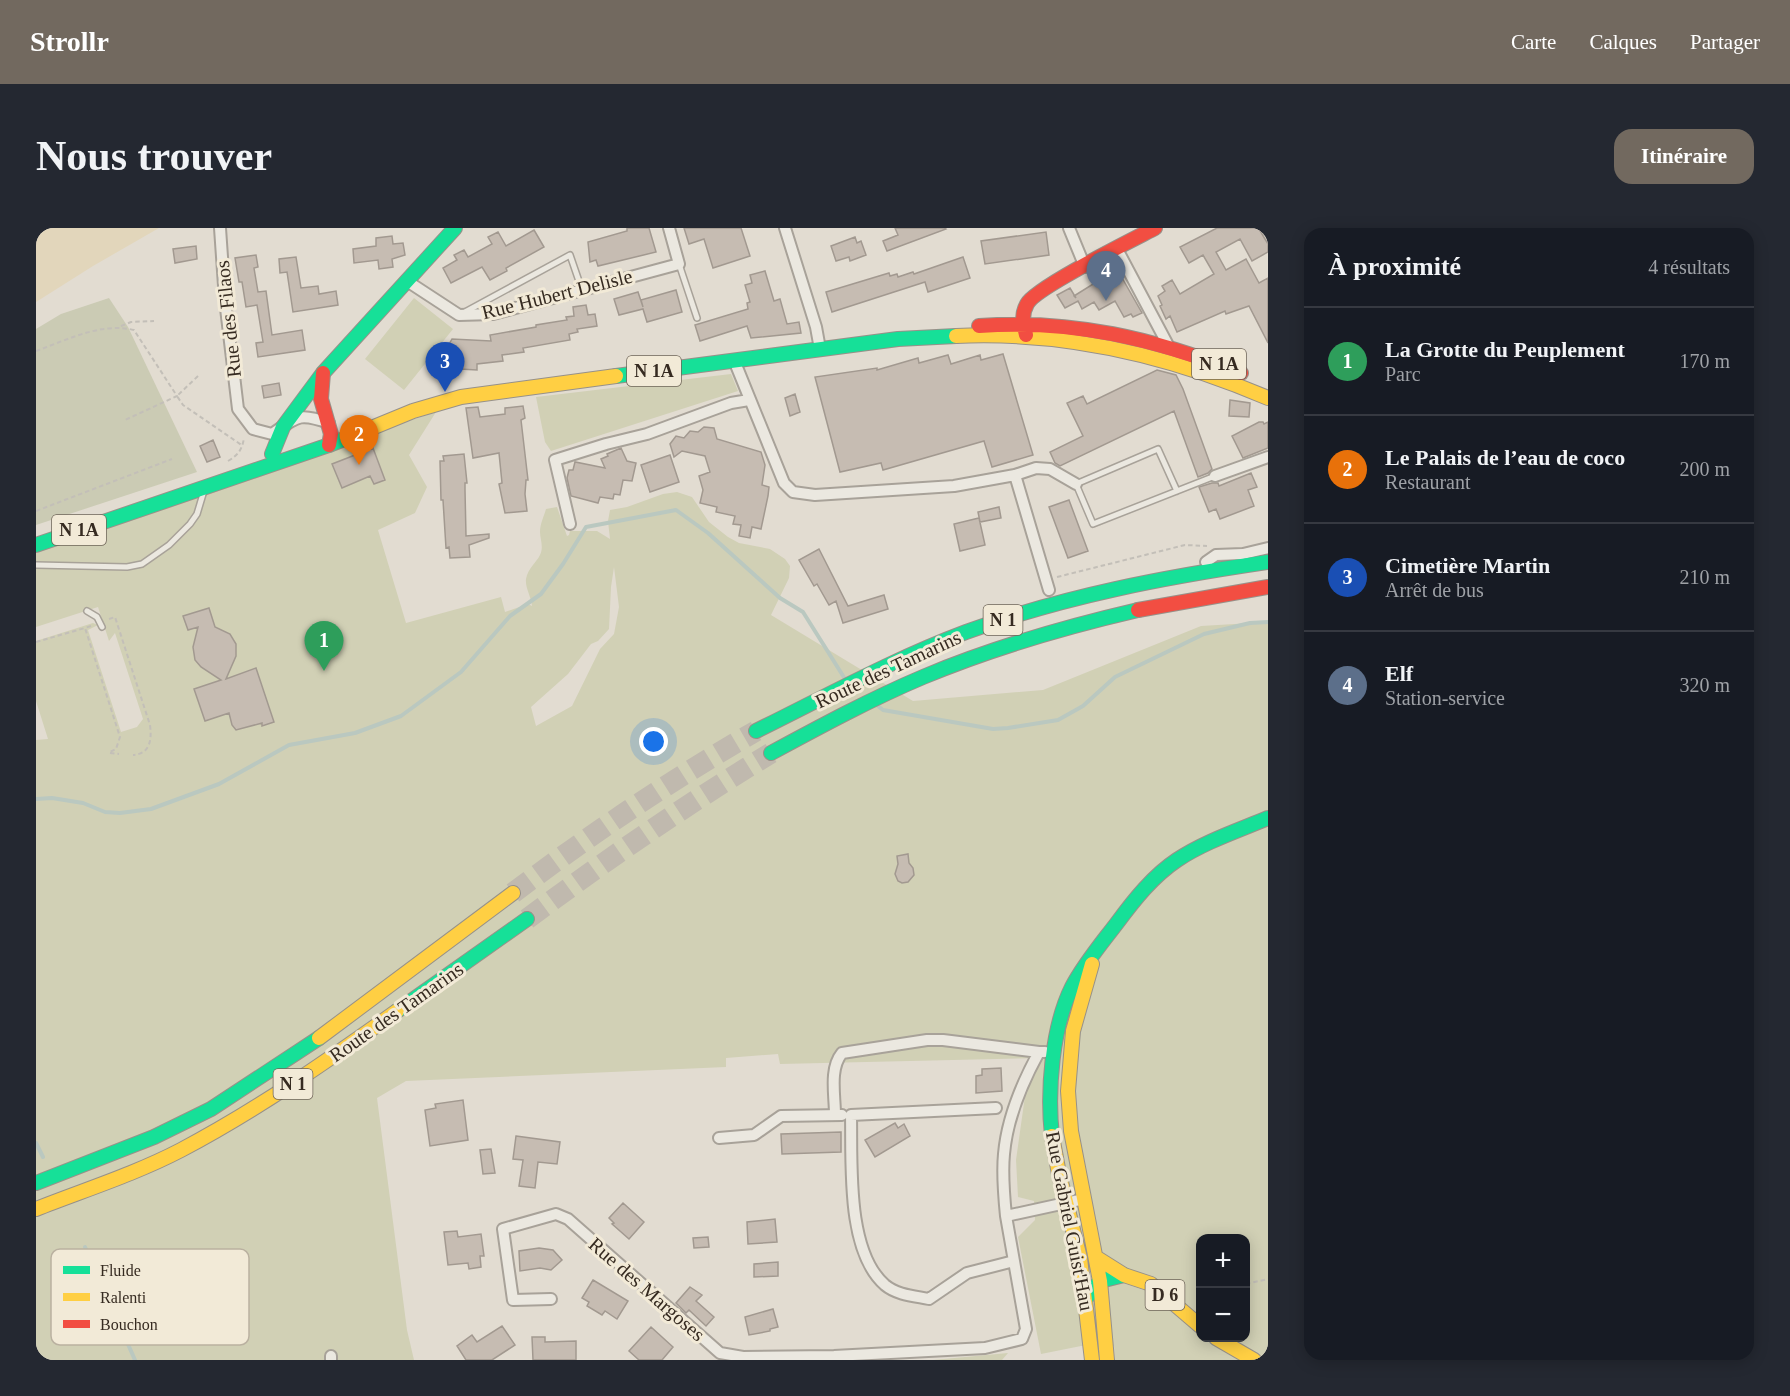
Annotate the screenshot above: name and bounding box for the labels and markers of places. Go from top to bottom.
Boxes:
pin: 4 [1086,251,1126,301]
pin: 3 [426,342,464,392]
pin: 2 [340,416,378,465]
pin: 1 [304,622,344,671]

